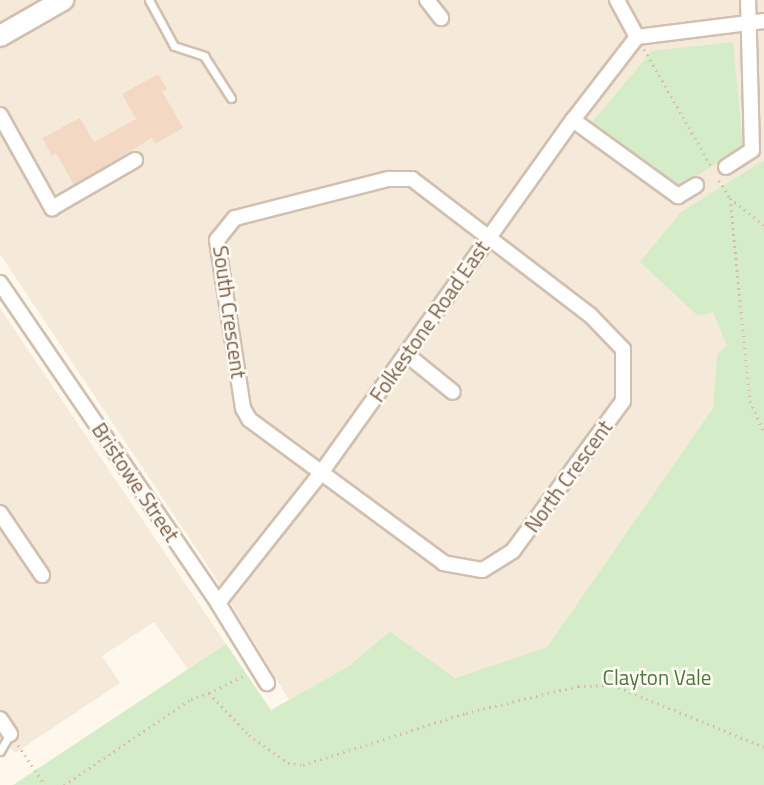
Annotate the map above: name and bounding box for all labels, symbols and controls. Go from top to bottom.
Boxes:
street label: Folkestone Road East [364,236,494,406]
street label: South Crescent [208,244,252,380]
street label: North Crescent [519,415,617,537]
street label: Bristowe Street [87,418,185,546]
park label: Clayton Vale [603,664,711,690]

